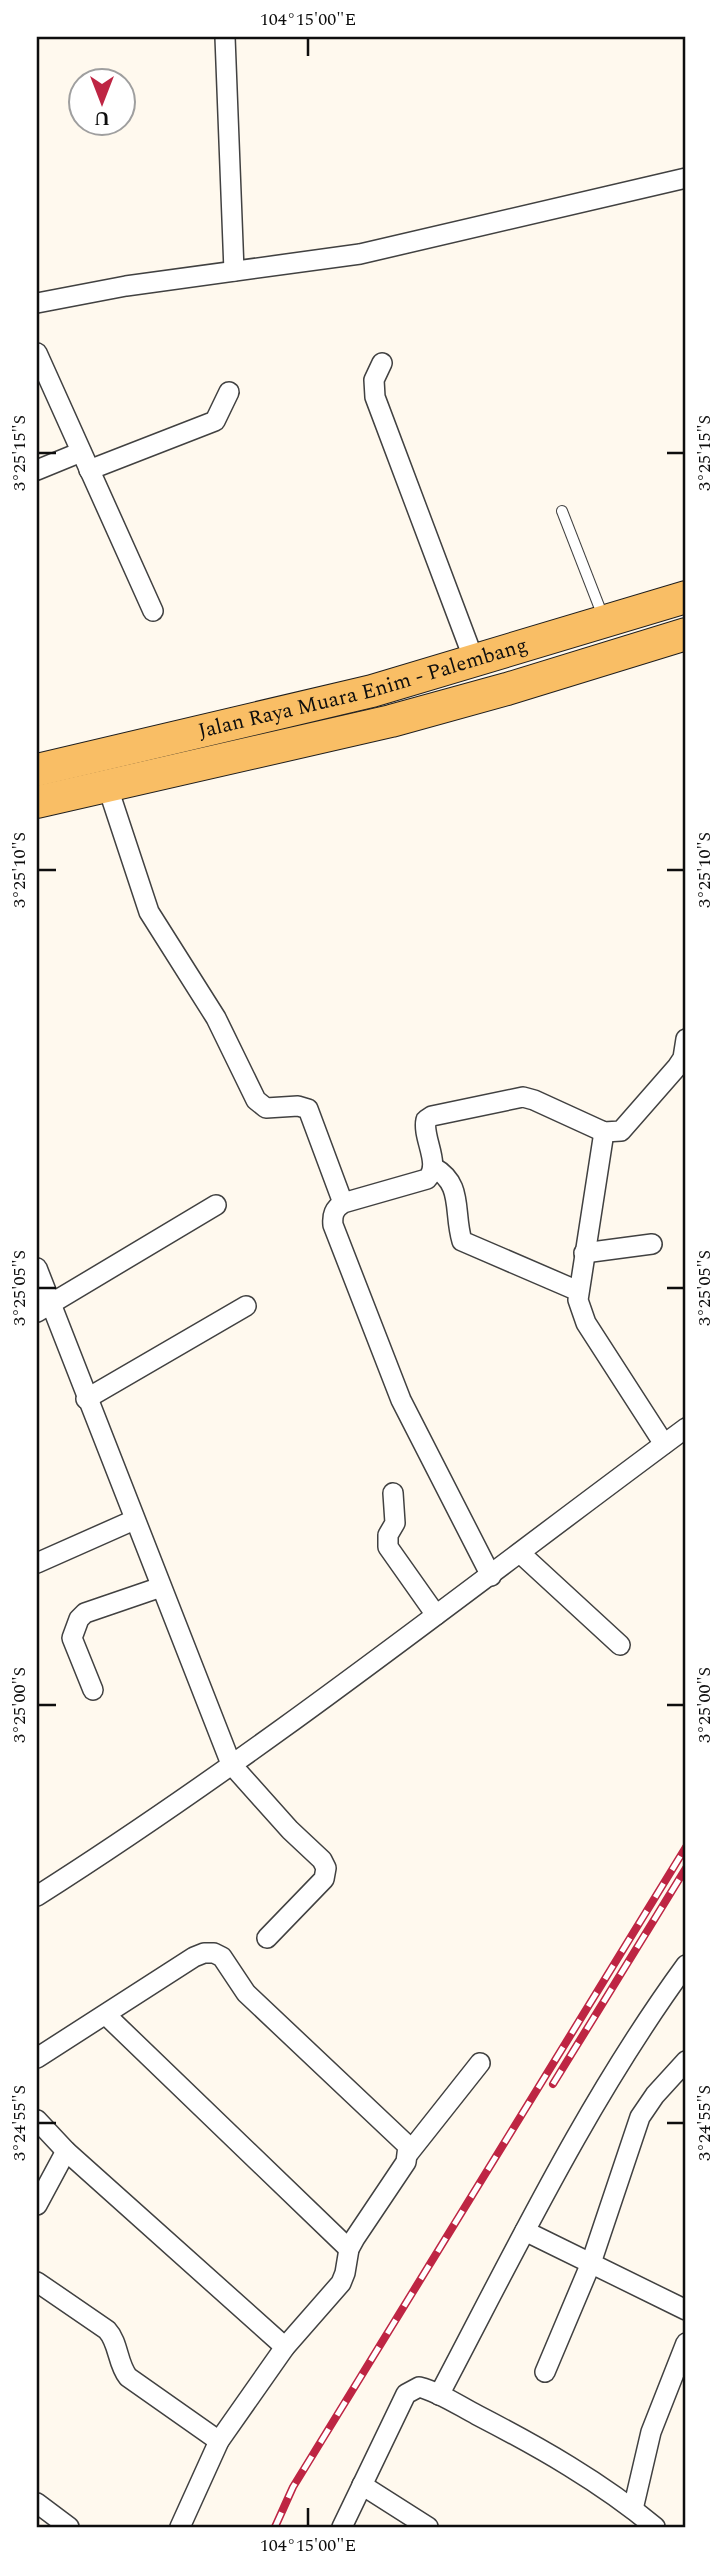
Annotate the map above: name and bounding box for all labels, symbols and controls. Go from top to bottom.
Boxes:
text: 104°15'00"E [260,6,356,33]
north arrow [66,66,136,136]
text: U [94,103,110,132]
text: 3°25'15"S [6,415,33,491]
text: 3°25'15"S [691,415,718,491]
street label: Jalan Raya Muara Enim - Palembang [195,629,532,747]
text: 3°25'10"S [6,832,33,908]
text: 3°25'10"S [691,832,718,908]
text: 3°25'05"S [6,1250,33,1326]
text: 3°25'05"S [691,1250,718,1326]
text: 3°25'00"S [6,1667,33,1743]
text: 3°25'00"S [691,1667,718,1743]
text: 3°24'55"S [6,2085,33,2161]
text: 3°24'55"S [691,2085,718,2161]
text: 104°15'00"E [260,2532,356,2559]

